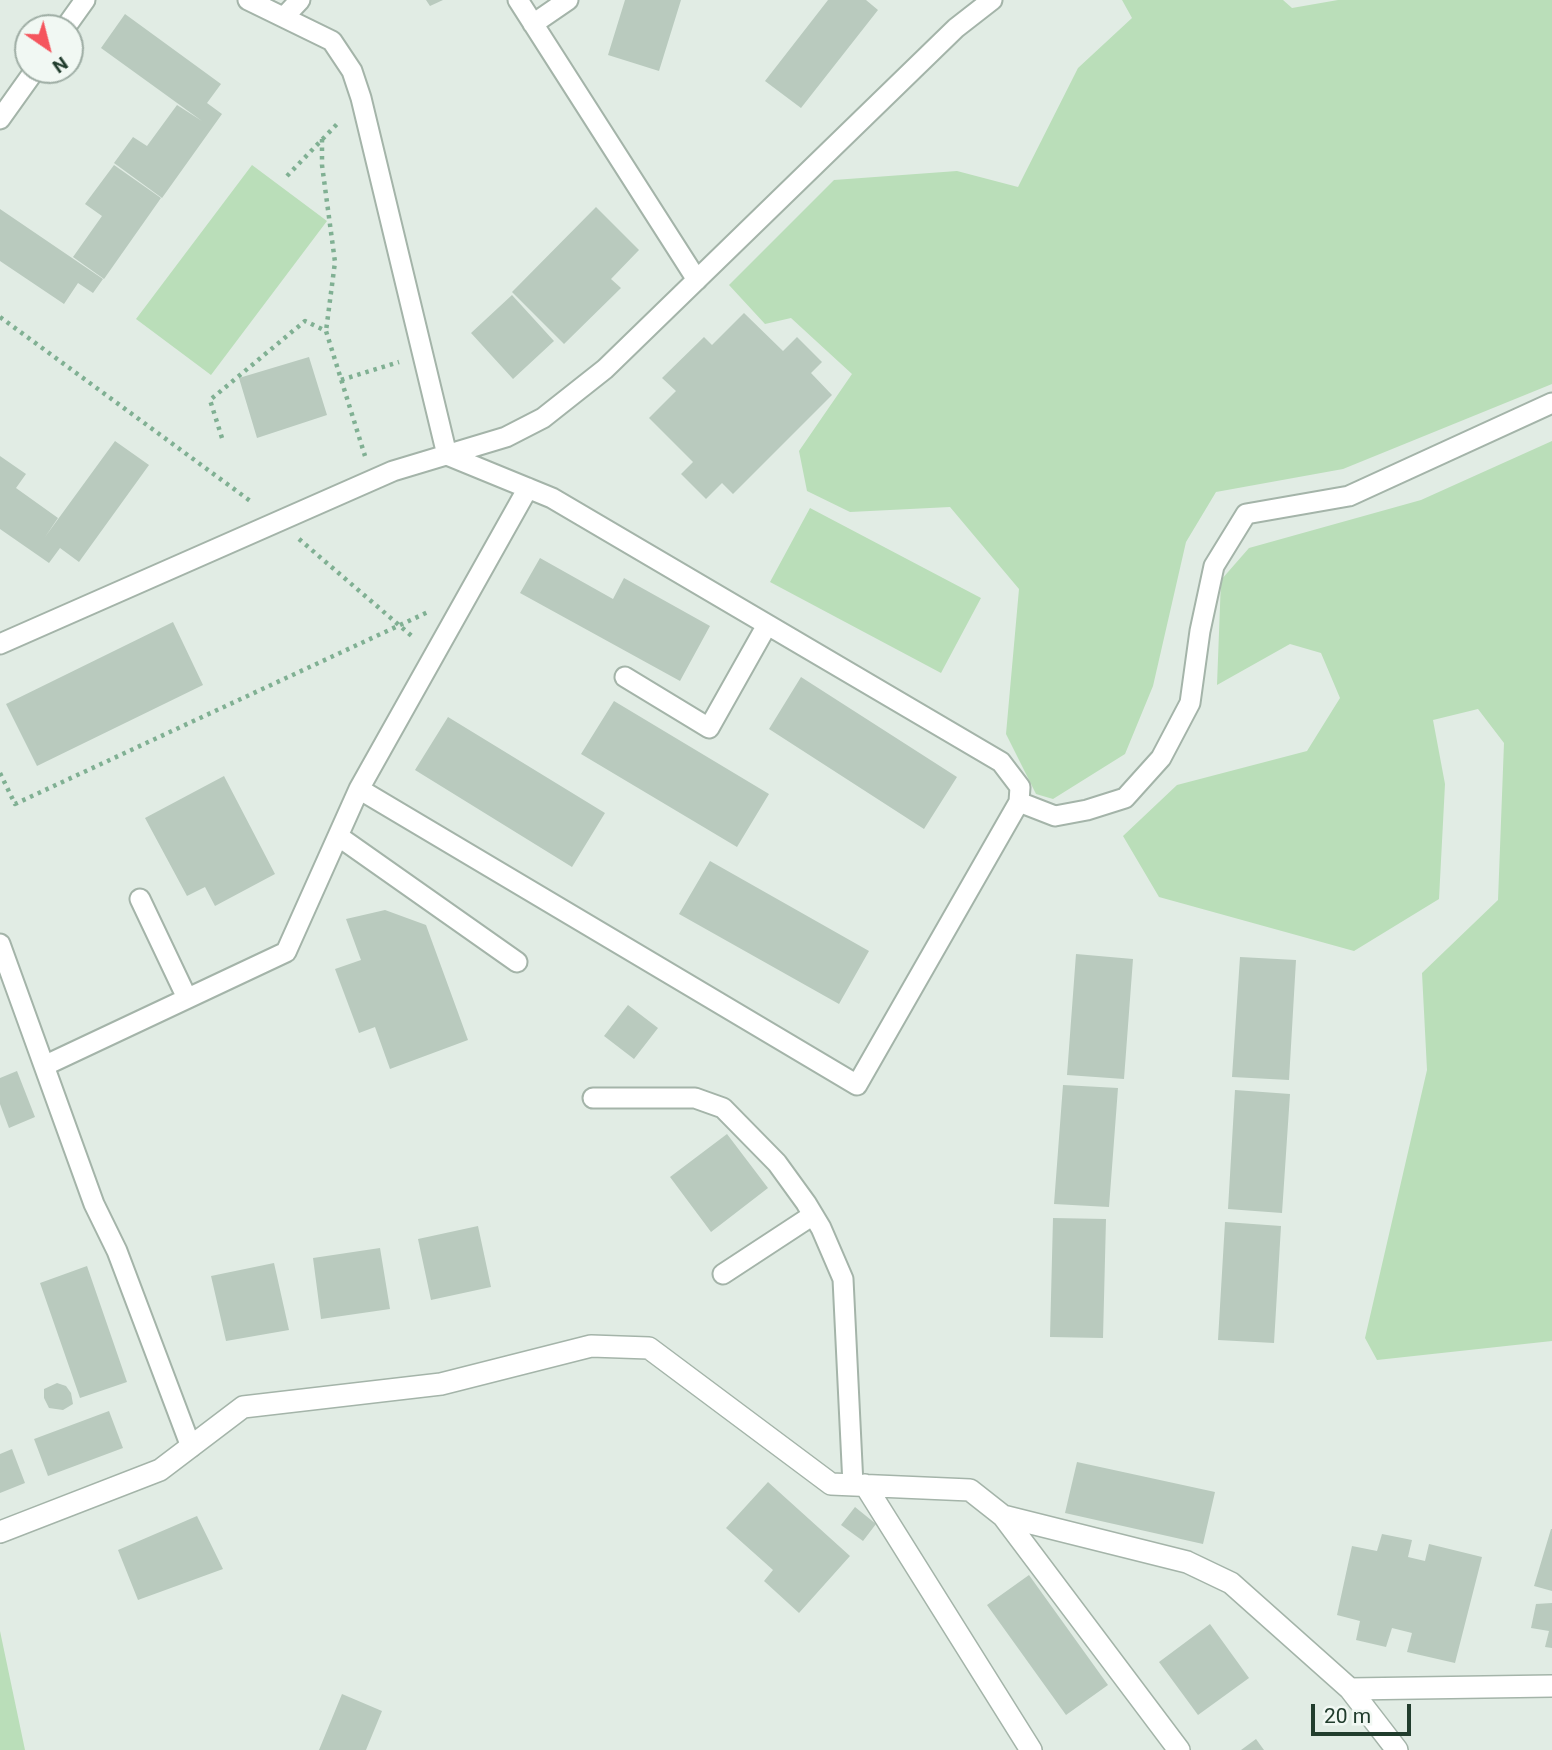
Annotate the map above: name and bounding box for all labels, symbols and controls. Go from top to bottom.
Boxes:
north arrow [14,14,84,84]
text: N [48,52,72,78]
scale bar [1314,1690,1414,1734]
text: 20 m [1324,1704,1371,1728]

